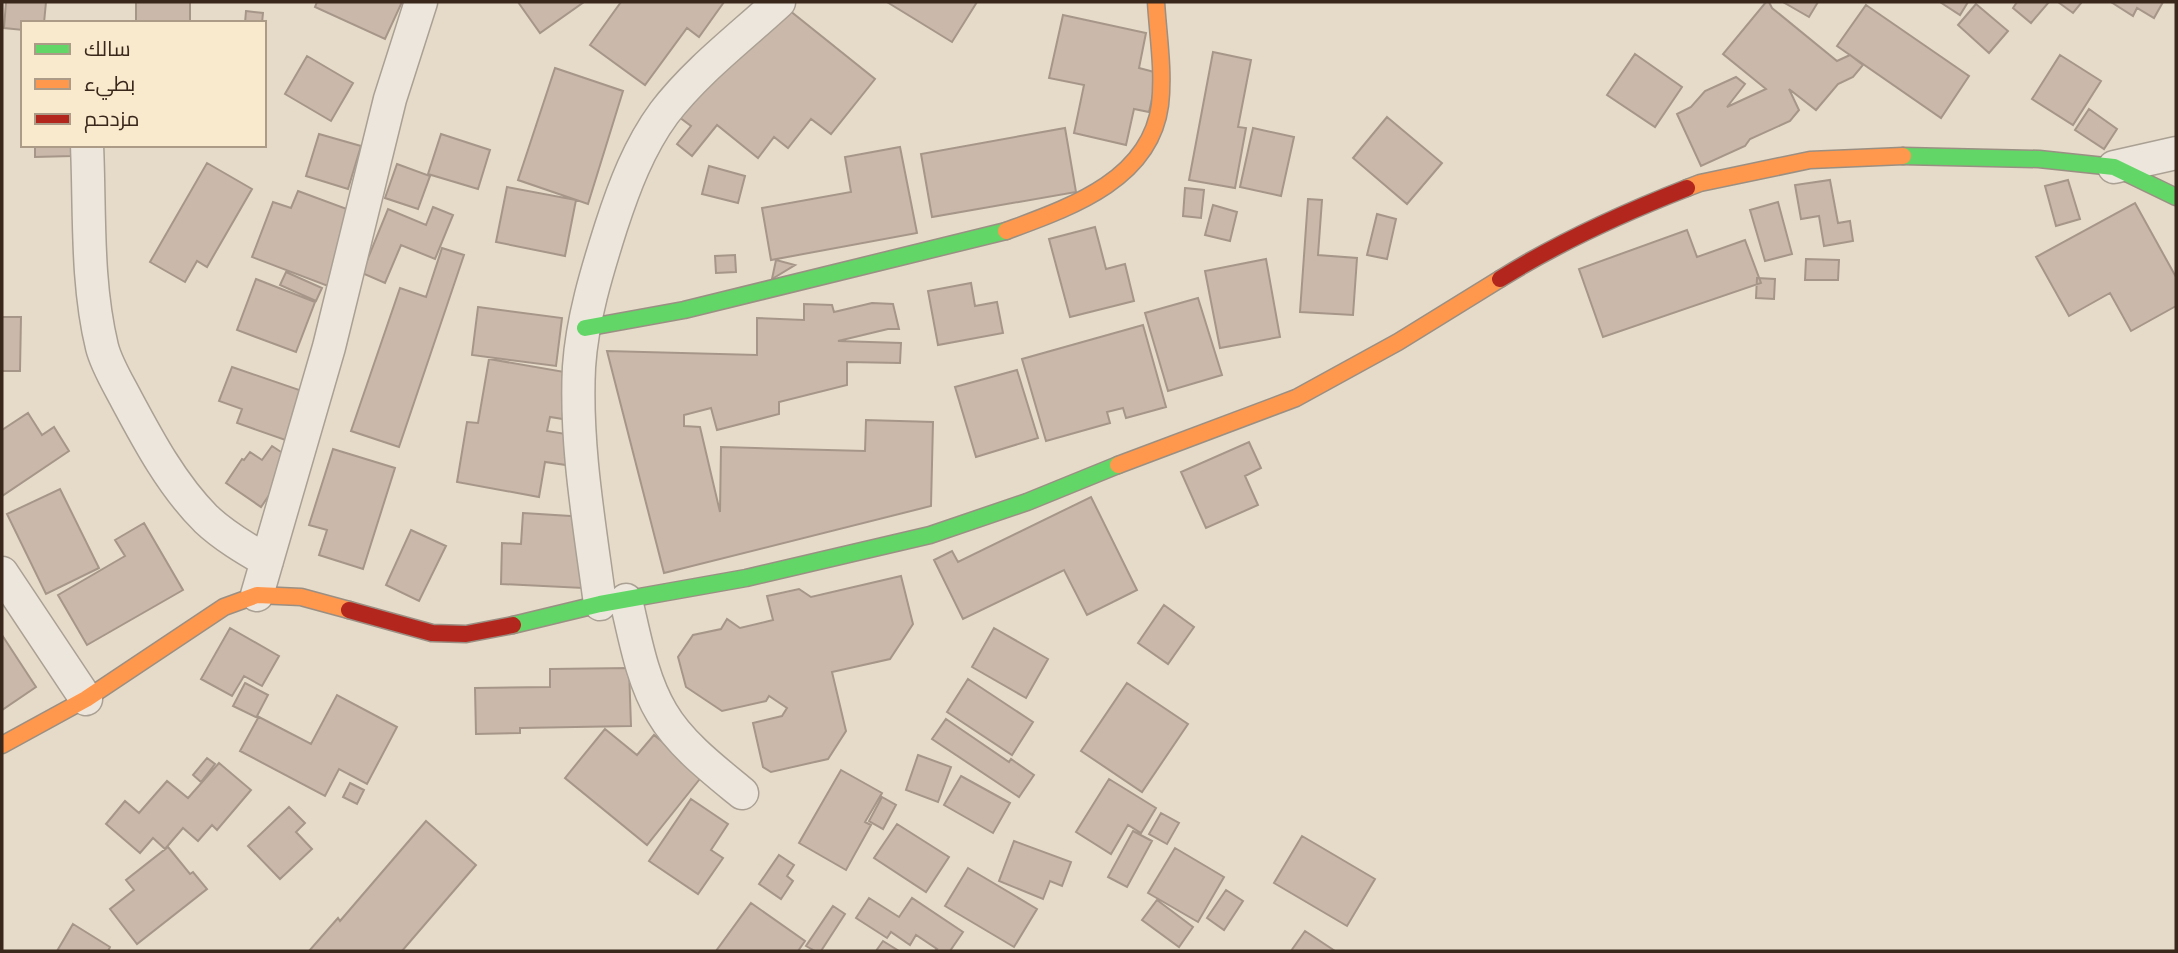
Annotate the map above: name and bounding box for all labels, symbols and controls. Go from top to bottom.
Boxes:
legend [21,21,266,147]
text: سالك [84,34,131,66]
text: بطيء [84,69,135,101]
text: مزدحم [84,104,139,136]

